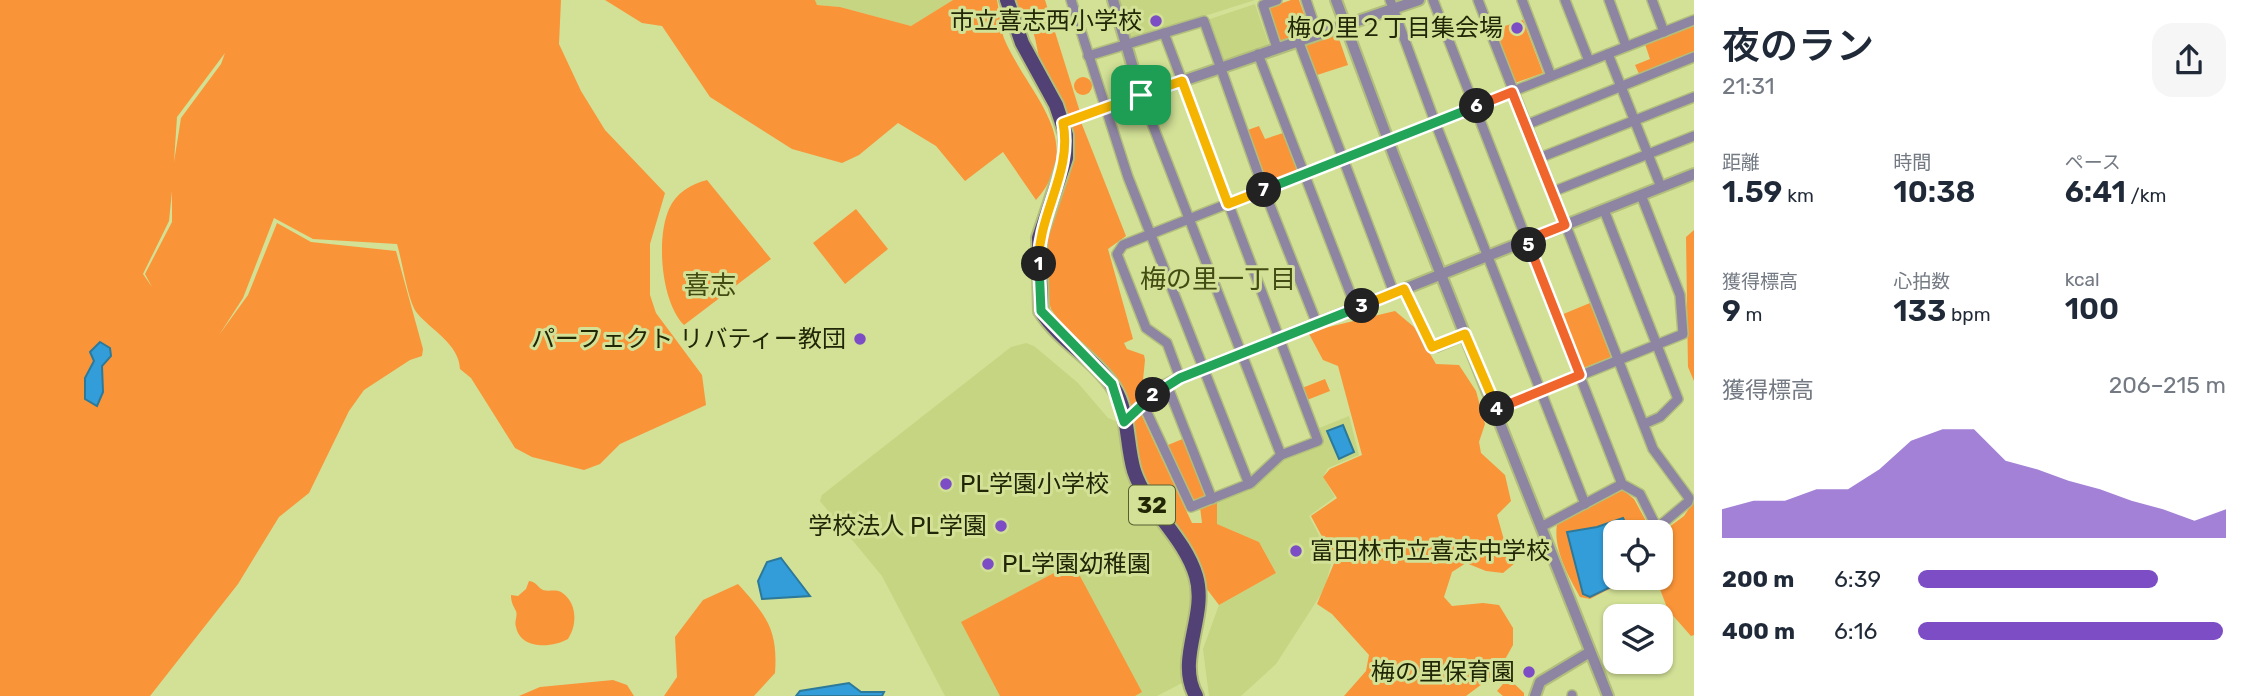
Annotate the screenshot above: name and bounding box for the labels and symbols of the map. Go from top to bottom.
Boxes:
place label: 市立喜志西小学校 [950,7,1142,35]
marker: 市立喜志西小学校 [1148,13,1164,29]
place label: 梅の里２丁目集会場 [1287,14,1503,42]
marker: 梅の里２丁目集会場 [1509,20,1525,36]
pin [1111,65,1171,125]
pin: 6 [1460,88,1494,124]
pin: 7 [1246,172,1282,208]
pin: 5 [1512,228,1546,262]
pin: 1 [1021,246,1056,282]
district label: 梅の里一丁目 [1140,264,1296,295]
district label: 喜志 [684,270,736,301]
pin: 3 [1344,288,1380,324]
place label: パーフェクト リバティー教団 [531,325,846,353]
marker: パーフェクト リバティー教団 [852,331,868,347]
pin: 2 [1136,378,1170,412]
pin: 4 [1480,392,1514,426]
place label: PL学園小学校 [960,470,1109,498]
marker: PL学園小学校 [938,476,954,492]
road number: 32 [1129,485,1175,524]
place label: 学校法人 PL学園 [808,512,987,540]
marker: 学校法人 PL学園 [993,518,1009,534]
place label: 富田林市立喜志中学校 [1310,537,1550,565]
marker: 富田林市立喜志中学校 [1288,543,1304,559]
place label: PL学園幼稚園 [1002,550,1151,578]
marker: PL学園幼稚園 [980,556,996,572]
place label: 梅の里保育園 [1371,658,1515,686]
marker: 梅の里保育園 [1521,664,1537,680]

